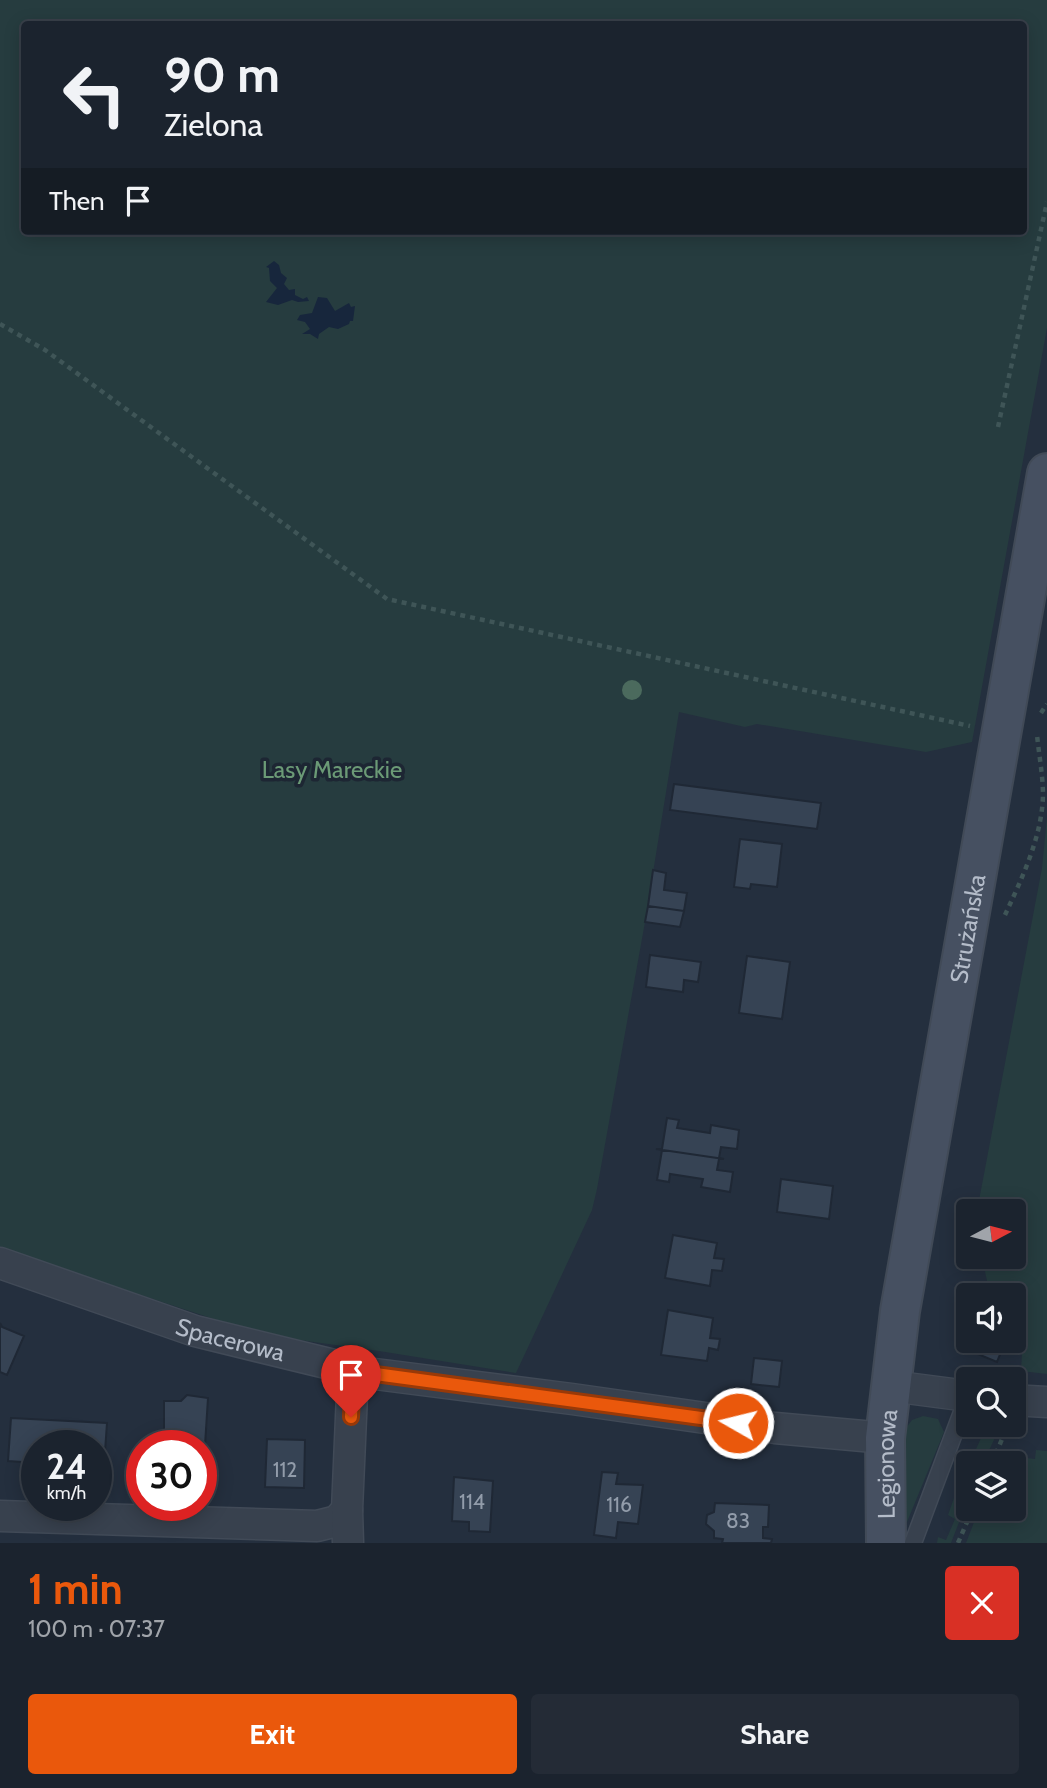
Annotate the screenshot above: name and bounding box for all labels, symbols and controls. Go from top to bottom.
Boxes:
text: 90 m [164,45,280,104]
icon: left [49,49,140,140]
text: Zielona [164,105,263,144]
icon: arrive [119,182,157,220]
text: Then [49,185,105,217]
park label: Lasy Mareckie [262,755,402,784]
street label: Strużańska [943,871,991,986]
north arrow [956,1199,1026,1269]
map controls [956,1199,1026,1521]
button: sound [956,1283,1026,1353]
street label: Spacerowa [172,1311,288,1367]
pin [321,1345,381,1417]
icon: arrive [332,1356,370,1394]
button: search [956,1367,1026,1437]
position arrow [701,1386,775,1460]
street label: Legionowa [870,1407,903,1519]
speed limit sign: 30 [126,1430,217,1521]
text: 24 [46,1445,87,1488]
button: layers [956,1451,1026,1521]
house number: 112 [273,1457,297,1482]
text: km/h [47,1482,86,1504]
house number: 114 [459,1489,485,1514]
house number: 116 [606,1492,632,1517]
house number: 83 [726,1508,750,1533]
text: 1 min [28,1563,123,1615]
button: close [945,1566,1019,1640]
text: 100 m · 07:37 [28,1615,165,1643]
button: Exit [28,1694,517,1774]
button: Share [531,1694,1019,1774]

